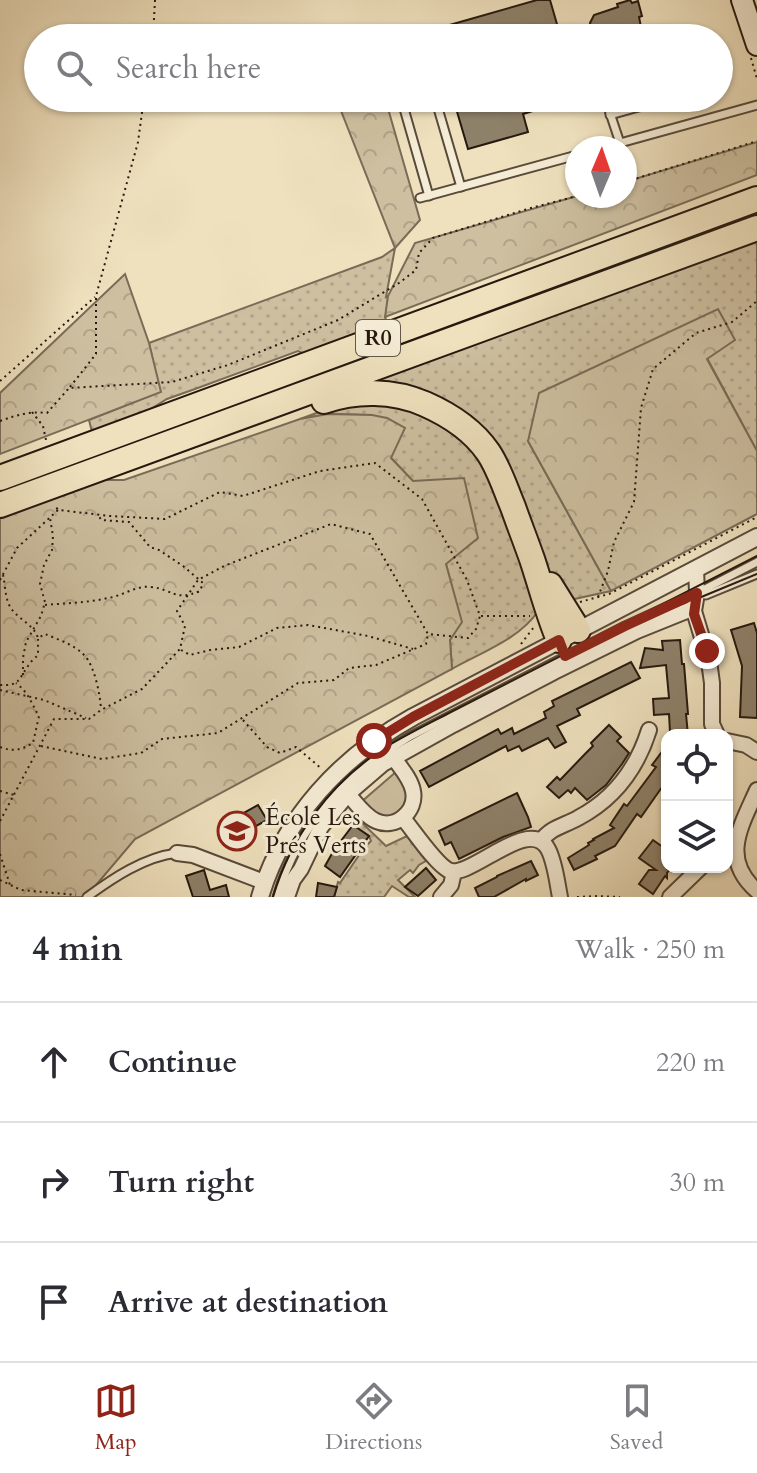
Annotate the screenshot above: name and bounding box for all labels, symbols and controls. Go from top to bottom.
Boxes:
search box [24,24,733,112]
icon: search [52,46,96,90]
text: Search here [116,48,261,89]
north arrow [565,136,637,208]
road number: R0 [356,320,400,356]
route end [689,633,725,669]
route start [356,723,392,759]
map controls [661,729,733,873]
button: locate [661,729,733,801]
place label: École Les Prés Verts [265,801,366,862]
button: layers [661,801,733,873]
school or university icon: École Les Prés Verts [216,810,258,852]
text: 4 min [32,926,123,972]
text: Walk · 250 m [575,932,725,967]
icon: ahead [32,1040,76,1084]
text: Continue [108,1042,237,1083]
text: 220 m [656,1045,725,1080]
icon: right [32,1160,76,1204]
text: Turn right [108,1162,254,1203]
text: 30 m [669,1165,725,1200]
icon: arrive [32,1280,76,1324]
text: Arrive at destination [108,1282,388,1323]
tab: Map [94,1379,138,1457]
tab: Directions [325,1379,422,1457]
tab: Saved [610,1379,663,1457]

